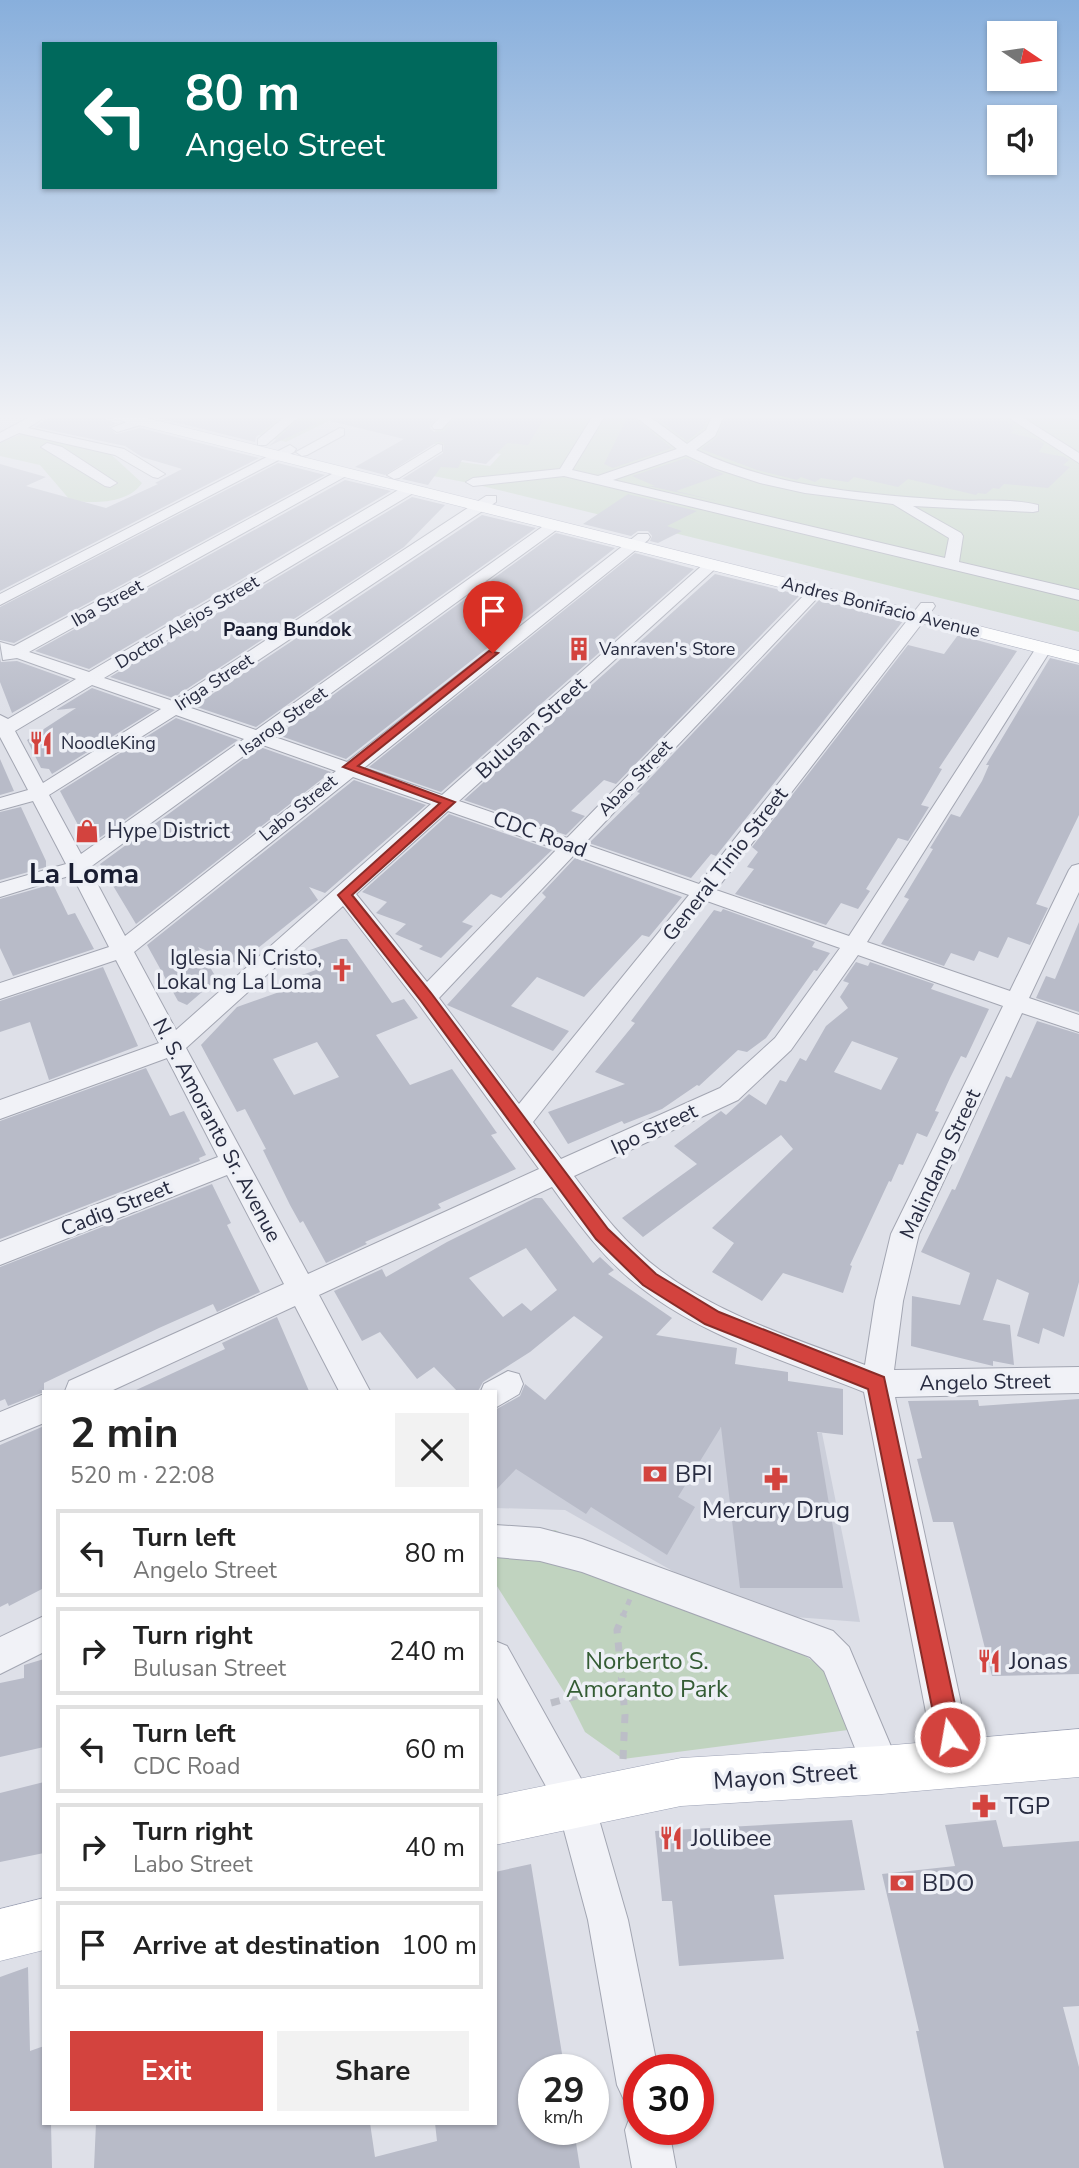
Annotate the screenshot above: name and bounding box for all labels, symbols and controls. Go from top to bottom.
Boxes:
north arrow [987,21,1057,91]
map controls [987,21,1057,175]
text: 80 m [185,60,300,127]
icon: left [70,70,161,161]
button: sound [987,105,1057,175]
text: Angelo Street [185,124,385,167]
street label: Doctor Alejos Street [111,569,264,674]
street label: Andres Bonifacio Avenue [779,571,983,643]
street label: Iba Street [67,573,148,632]
pin [463,581,523,653]
icon: arrive [474,592,512,630]
district label: Paang Bundok [223,617,352,643]
building icon: Vanraven's Store [565,635,593,663]
place label: Vanraven's Store [598,637,735,661]
street label: Iriga Street [170,647,258,716]
street label: Bulusan Street [470,670,593,785]
street label: Isarog Street [234,680,332,761]
restaurant icon: NoodleKing [27,729,55,757]
place label: NoodleKing [61,731,156,755]
street label: Abao Street [593,734,678,821]
street label: Labo Street [254,769,342,847]
street label: General Tinio Street [656,781,794,947]
street label: CDC Road [489,804,591,864]
shop icon: Hype District [73,817,101,845]
place label: Hype District [107,817,231,845]
district label: La Loma [29,855,139,893]
place label: Iglesia Ni Cristo, Lokal ng La Loma [156,944,322,996]
church icon: Iglesia Ni Cristo, Lokal ng La Loma [328,956,356,984]
street label: N. S. Amoranto Sr. Avenue [146,1013,288,1247]
street label: Malindang Street [893,1084,987,1244]
street label: Ipo Street [606,1097,702,1161]
street label: Cadig Street [56,1173,176,1243]
street label: Angelo Street [919,1367,1051,1397]
text: 2 min [70,1405,179,1462]
button: close [395,1413,469,1487]
place label: BPI [675,1458,713,1490]
text: 520 m · 22:08 [70,1460,215,1491]
bank icon: BPI [641,1460,669,1488]
pharmacy icon: Mercury Drug [762,1465,790,1493]
place label: Mercury Drug [702,1494,850,1526]
text: Turn left [133,1520,236,1555]
icon: left [74,1534,112,1572]
text: 80 m [405,1536,465,1571]
text: Angelo Street [133,1555,277,1586]
text: Turn right [133,1618,252,1653]
icon: right [74,1632,112,1670]
text: 240 m [389,1634,465,1669]
park label: Norberto S. Amoranto Park [566,1645,729,1705]
place label: Jonas [1008,1645,1068,1677]
restaurant icon: Jonas [975,1647,1003,1675]
text: Bulusan Street [133,1653,286,1684]
position arrow [913,1700,987,1774]
text: Turn left [133,1716,236,1751]
icon: left [74,1730,112,1768]
text: 60 m [405,1732,465,1767]
text: CDC Road [133,1751,240,1782]
street label: Mayon Street [712,1755,858,1797]
place label: TGP [1004,1790,1050,1822]
pharmacy icon: TGP [970,1792,998,1820]
text: Turn right [133,1814,252,1849]
place label: Jollibee [690,1822,771,1854]
restaurant icon: Jollibee [657,1824,685,1852]
icon: right [74,1828,112,1866]
text: 40 m [405,1830,465,1865]
text: Labo Street [133,1849,253,1880]
place label: BDO [922,1867,974,1899]
bank icon: BDO [888,1869,916,1897]
icon: arrive [74,1926,112,1964]
text: Arrive at destination [133,1928,380,1963]
text: 100 m [401,1928,477,1963]
button: Exit [70,2031,263,2111]
button: Share [277,2031,469,2111]
speed limit sign: 30 [623,2054,714,2145]
text: 29 [542,2067,585,2114]
text: km/h [544,2105,583,2129]

